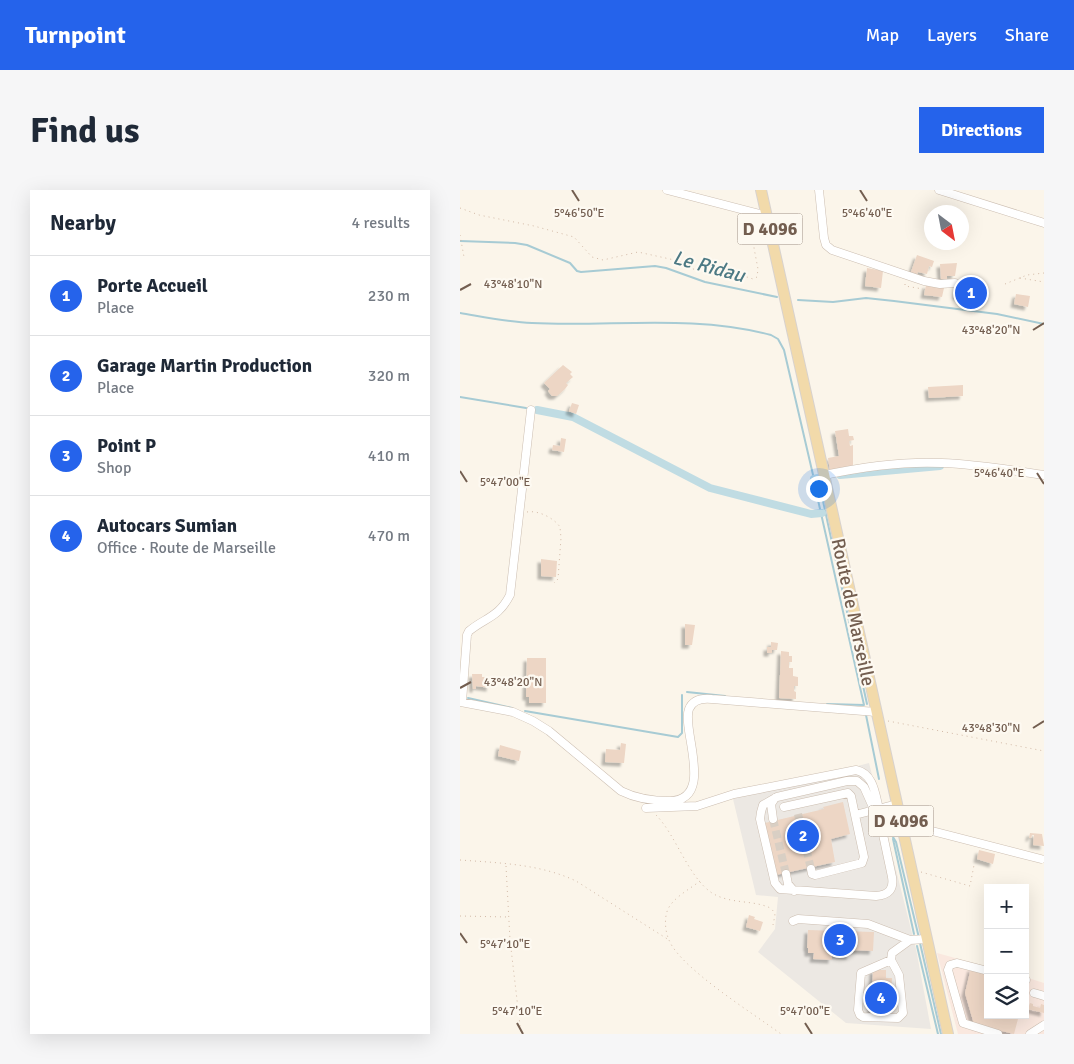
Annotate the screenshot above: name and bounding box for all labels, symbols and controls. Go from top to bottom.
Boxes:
text: Turnpoint [25,20,126,50]
text: Map [866,24,899,46]
text: Layers [927,24,977,46]
text: Share [1005,24,1049,46]
button: Directions [919,107,1044,153]
text: Find us [30,109,140,152]
north arrow [924,205,969,250]
text: 5°46'50"E [554,206,605,221]
text: 5°46'40"E [842,206,893,221]
text: Nearby [50,210,116,236]
text: 4 results [351,213,410,233]
road number: D 4096 [738,213,802,244]
water label: Le Ridau [670,245,749,288]
text: Porte Accueil [97,274,208,298]
pin: 1 [955,274,987,312]
text: 43°48'10"N [484,277,542,292]
text: 1 [62,286,70,306]
text: 230 m [368,286,410,306]
text: Place [97,298,134,318]
text: 43°48'20"N [962,323,1020,338]
text: Garage Martin Production [97,354,312,378]
text: 2 [62,366,70,386]
text: 320 m [368,366,410,386]
text: Place [97,378,134,398]
text: Point P [97,434,156,458]
text: 3 [62,446,70,466]
text: 410 m [368,446,410,466]
text: Shop [97,458,131,478]
text: 5°46'40"E [974,466,1025,481]
text: 5°47'00"E [480,475,531,490]
your location [806,476,832,502]
text: Autocars Sumian [97,514,237,538]
text: 4 [62,526,70,546]
text: 470 m [368,526,410,546]
street label: Route de Marseille [826,536,880,688]
text: Office · Route de Marseille [97,538,276,558]
text: 43°48'20"N [484,675,542,690]
text: 43°48'30"N [962,721,1020,736]
road number: D 4096 [868,806,934,836]
pin: 2 [787,817,819,855]
map controls [984,884,1029,1019]
button: + [984,884,1029,929]
pin: 3 [824,921,856,959]
button: − [984,929,1029,974]
text: 5°47'10"E [480,937,531,952]
button: layers [984,974,1029,1019]
pin: 4 [865,979,897,1017]
text: 5°47'10"E [492,1004,543,1019]
text: 5°47'00"E [780,1004,831,1019]

